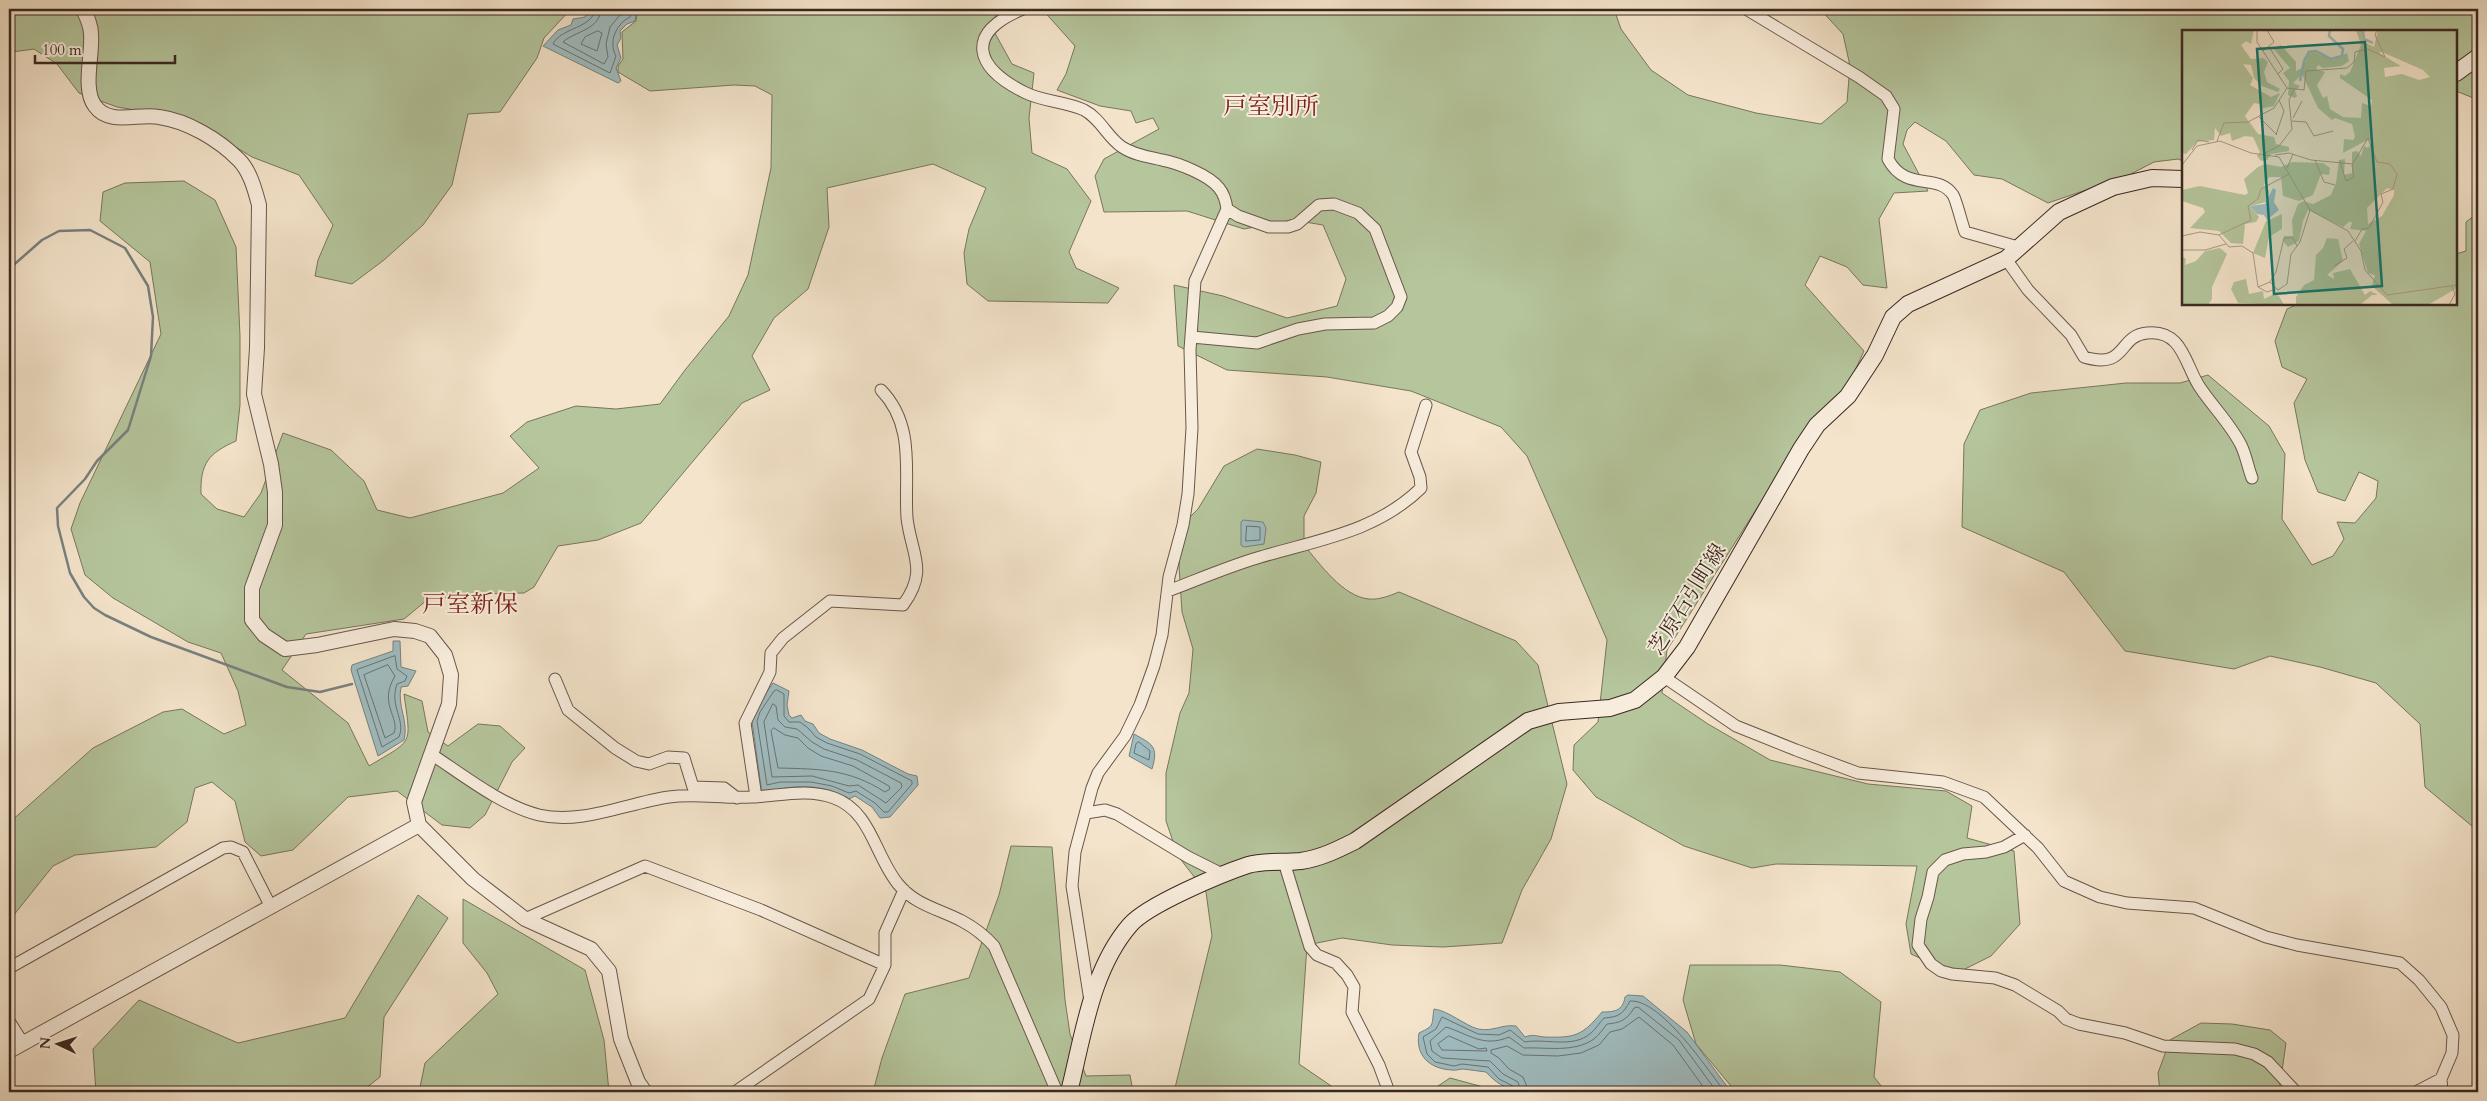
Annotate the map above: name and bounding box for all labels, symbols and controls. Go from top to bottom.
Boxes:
inset map [2182,30,2457,305]
scale bar [35,32,175,64]
text: 100 m [42,40,82,60]
district label: 戸室別所 [1223,90,1319,123]
street label: 芝原石引町線 [1642,538,1733,660]
district label: 戸室新保 [422,588,518,621]
north arrow [32,1018,82,1068]
text: N [36,1036,55,1050]

